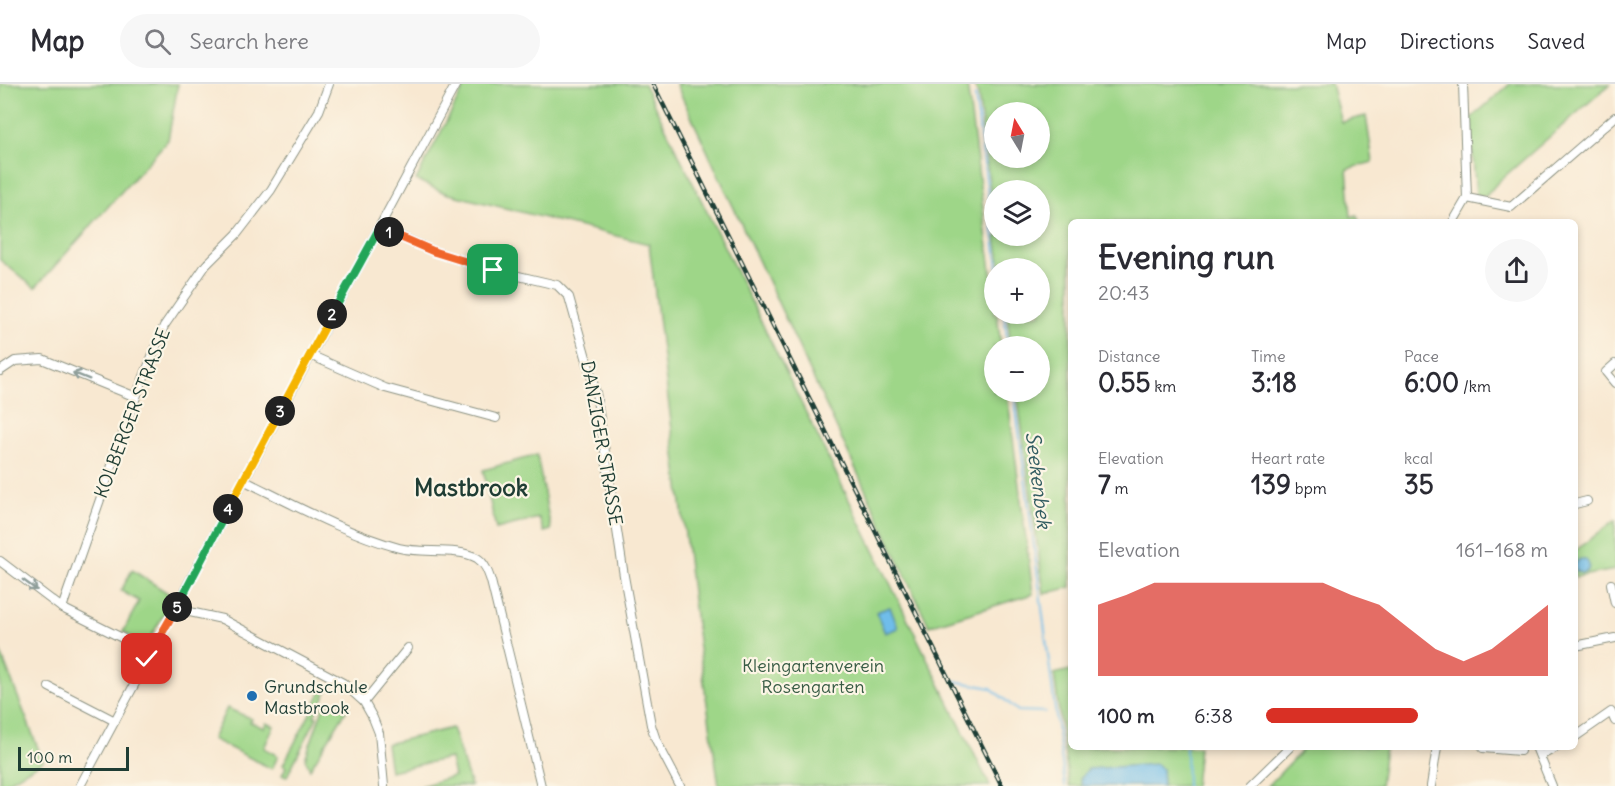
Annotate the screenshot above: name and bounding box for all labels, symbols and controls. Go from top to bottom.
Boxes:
search box [120,14,540,68]
text: Map [30,23,84,59]
icon: search [141,25,174,58]
text: Search here [189,27,309,55]
text: Map [1326,28,1367,55]
text: Directions [1400,28,1494,55]
text: Saved [1527,28,1585,55]
north arrow [984,102,1050,168]
map controls [984,102,1050,402]
button: layers [984,180,1050,246]
pin: 1 [374,217,404,247]
text: 1 [386,222,392,242]
text: Evening run [1098,236,1274,278]
button: share [1485,239,1548,302]
pin [467,244,518,295]
icon: arrive [476,253,509,286]
button: + [984,258,1050,324]
text: 20:43 [1098,280,1150,305]
pin: 2 [317,299,347,329]
text: 2 [328,304,336,324]
street label: KOLBERGER STRASSE [89,325,175,501]
button: − [984,336,1050,402]
text: Distance [1098,346,1160,366]
text: Time [1251,346,1286,366]
text: Pace [1404,346,1439,366]
street label: DANZIGER STRASSE [576,359,628,527]
text: 0.55 [1098,366,1150,399]
text: 3:18 [1251,366,1297,399]
text: 6:00 [1404,366,1459,399]
one-way arrow [72,370,91,381]
text: km [1150,376,1176,396]
text: /km [1459,376,1491,396]
pin: 3 [265,396,295,426]
text: 3 [275,401,285,421]
water label: Seekenbek [1021,430,1058,531]
text: Elevation [1098,448,1164,468]
text: Heart rate [1251,448,1325,468]
text: kcal [1404,448,1433,468]
text: 7 [1098,468,1111,501]
text: 139 [1251,468,1291,501]
text: 35 [1404,468,1434,501]
district label: Mastbrook [414,472,528,502]
text: m [1111,478,1129,498]
text: bpm [1291,478,1327,498]
pin: 4 [213,494,243,524]
text: 4 [223,499,233,519]
text: Elevation [1098,537,1180,562]
text: 161–168 m [1456,537,1548,562]
one-way arrow [22,579,38,592]
pin: 5 [162,592,192,622]
text: 5 [172,597,182,617]
pin [121,633,172,684]
icon: check [130,642,163,675]
park label: Kleingartenverein Rosengarten [742,654,884,698]
place label: Grundschule Mastbrook [264,675,368,719]
marker: Grundschule Mastbrook [245,689,259,703]
text: 100 m [1098,703,1155,728]
text: 6:38 [1194,703,1233,728]
scale bar [18,744,129,772]
text: 100 m [27,747,72,767]

